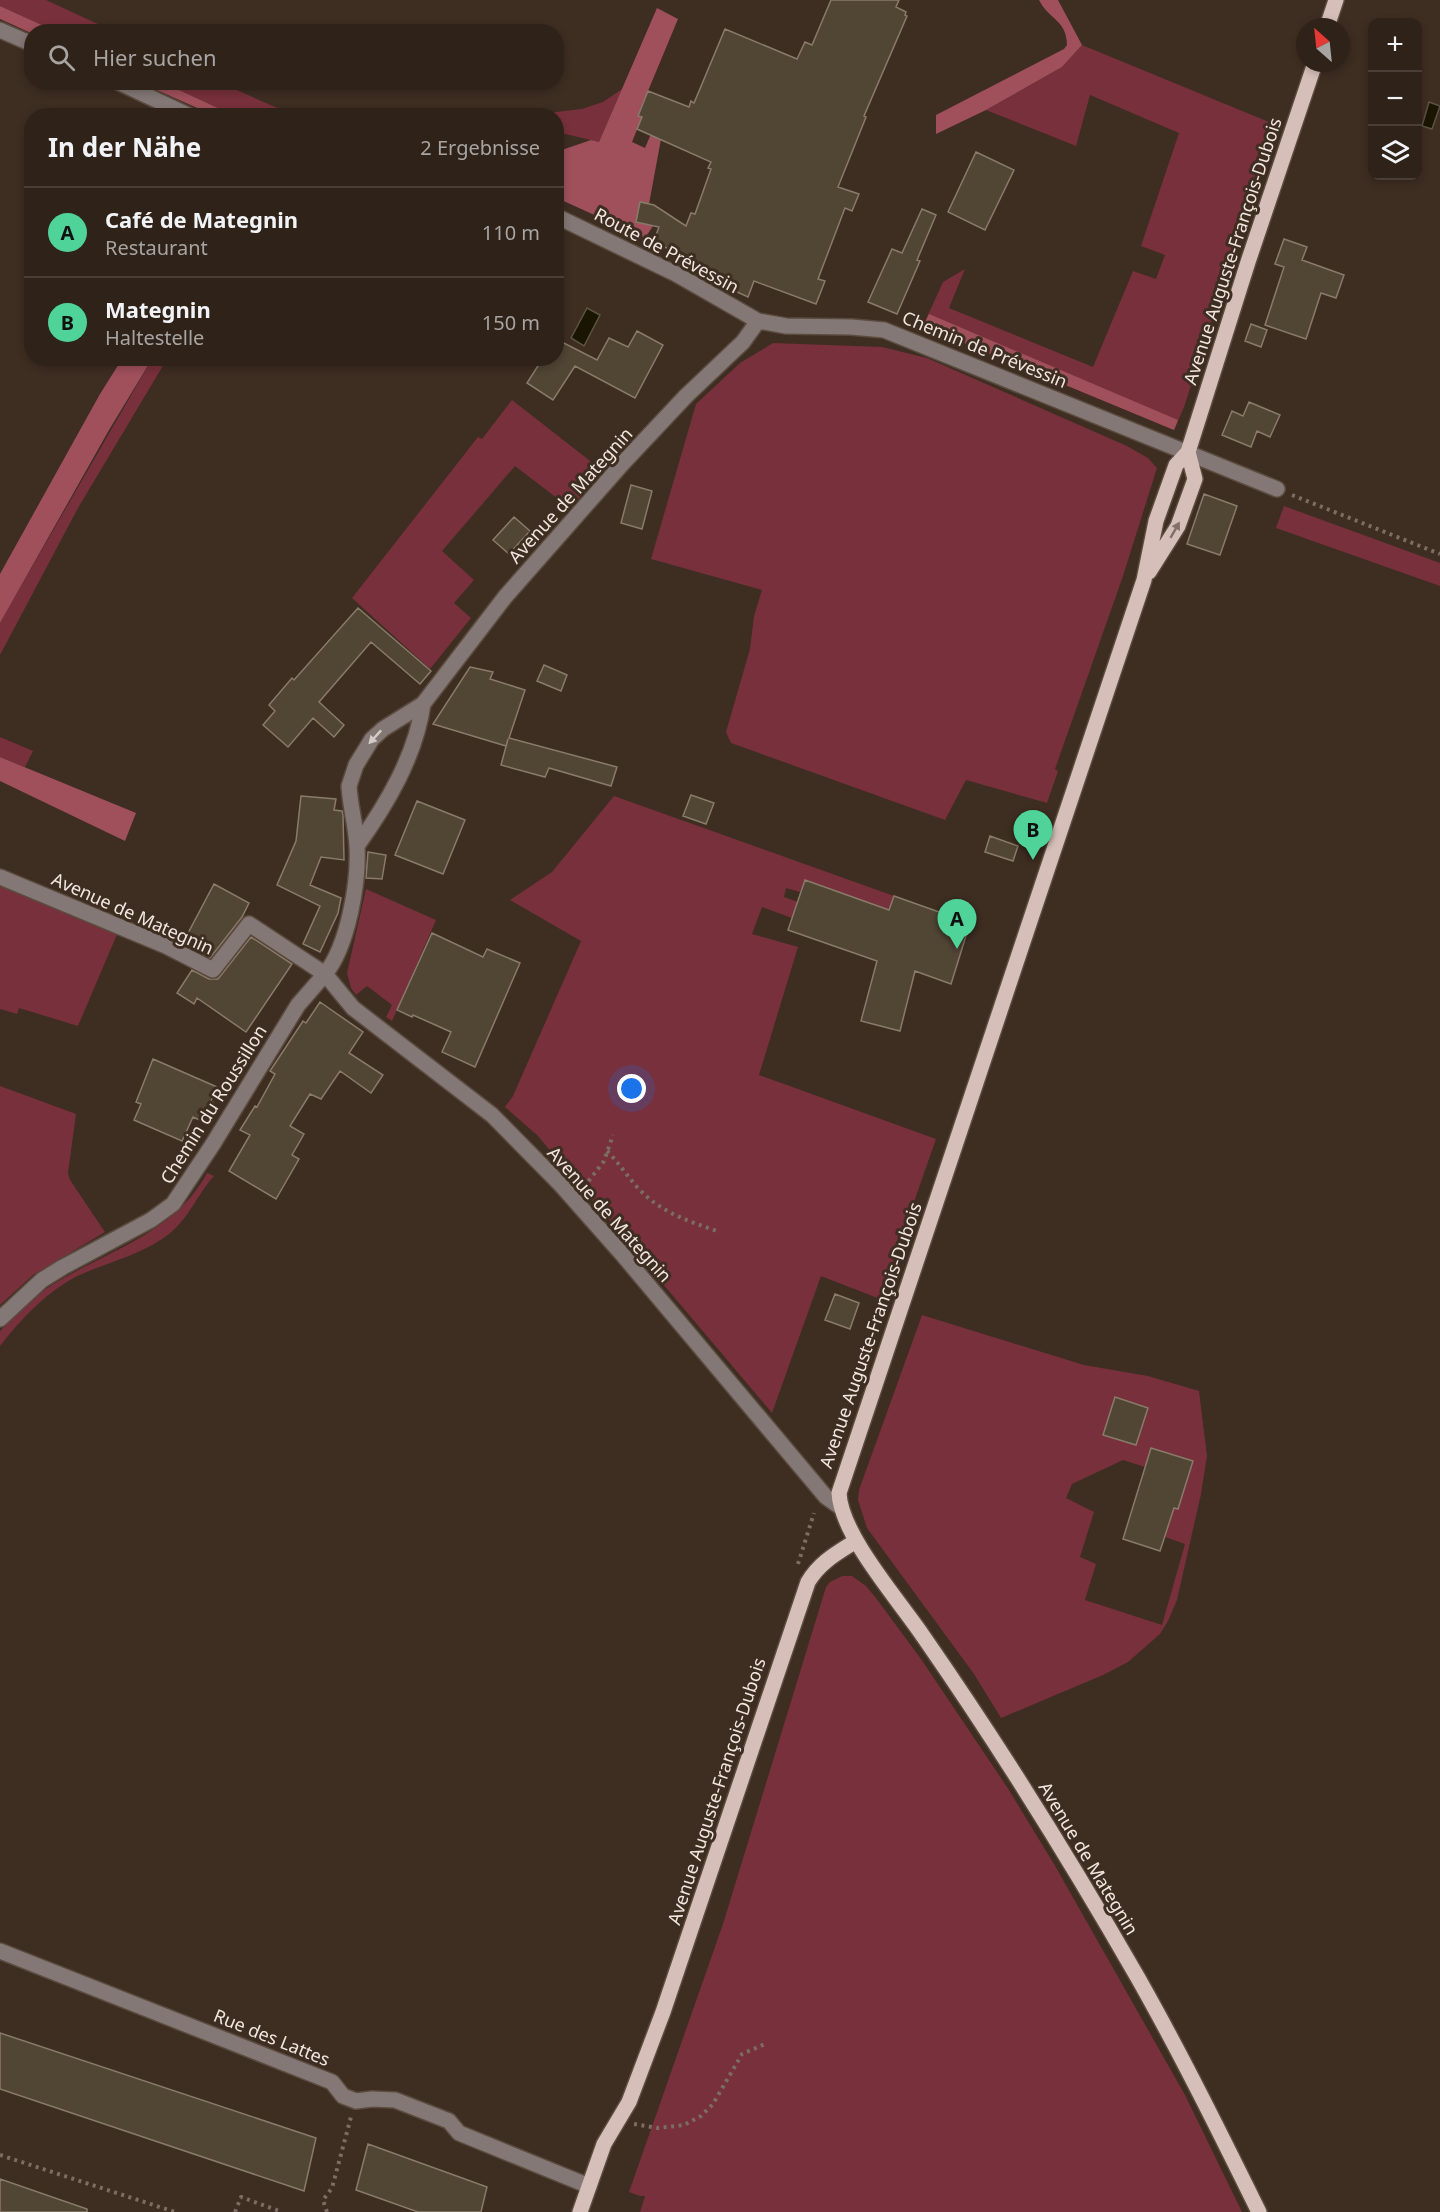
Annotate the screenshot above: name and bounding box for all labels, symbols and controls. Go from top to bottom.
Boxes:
north arrow [1296,18,1350,72]
map controls [1368,18,1422,180]
button: + [1368,18,1422,72]
search box [24,24,564,90]
icon: search [45,41,78,74]
text: Hier suchen [93,42,217,72]
button: − [1368,72,1422,126]
street label: Avenue Auguste-François-Dubois [1177,114,1287,388]
button: layers [1368,126,1422,180]
text: In der Nähe [48,129,201,165]
text: 2 Ergebnisse [420,134,540,161]
street label: Route de Prévessin [591,202,743,298]
text: Café de Mategnin [105,204,298,234]
text: A [61,219,74,246]
text: 110 m [482,219,540,246]
text: Restaurant [105,234,208,261]
text: Mategnin [105,294,211,324]
street label: Chemin de Prévessin [899,305,1071,393]
text: B [61,309,74,336]
text: 150 m [482,309,540,336]
text: Haltestelle [105,324,204,351]
street label: Avenue de Mategnin [503,422,637,568]
one-way arrow [1170,522,1180,539]
one-way arrow [368,730,382,745]
pin: B [1014,810,1052,860]
street label: Avenue de Mategnin [48,866,218,960]
pin: A [938,900,976,949]
street label: Chemin du Roussillon [154,1020,272,1188]
your location [617,1074,646,1103]
street label: Avenue de Mategnin [543,1141,677,1287]
street label: Avenue Auguste-François-Dubois [813,1199,927,1471]
street label: Avenue Auguste-François-Dubois [661,1654,771,1928]
street label: Avenue de Mategnin [1034,1777,1144,1939]
street label: Rue des Lattes [210,2003,334,2071]

